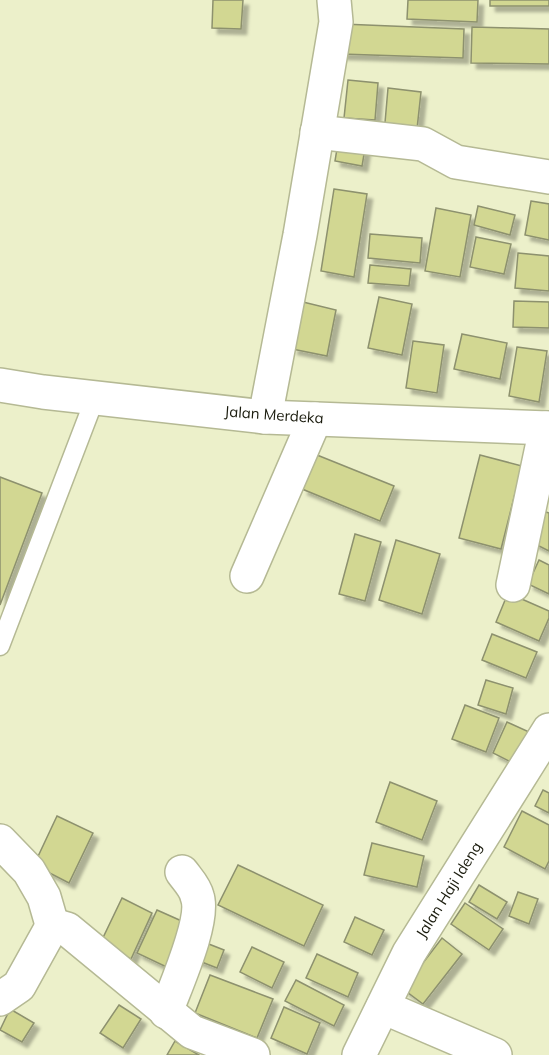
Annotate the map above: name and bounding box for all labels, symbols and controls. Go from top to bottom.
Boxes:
street label: Jalan Merdeka [224,402,324,427]
street label: Jalan Haji Ideng [411,838,486,941]

